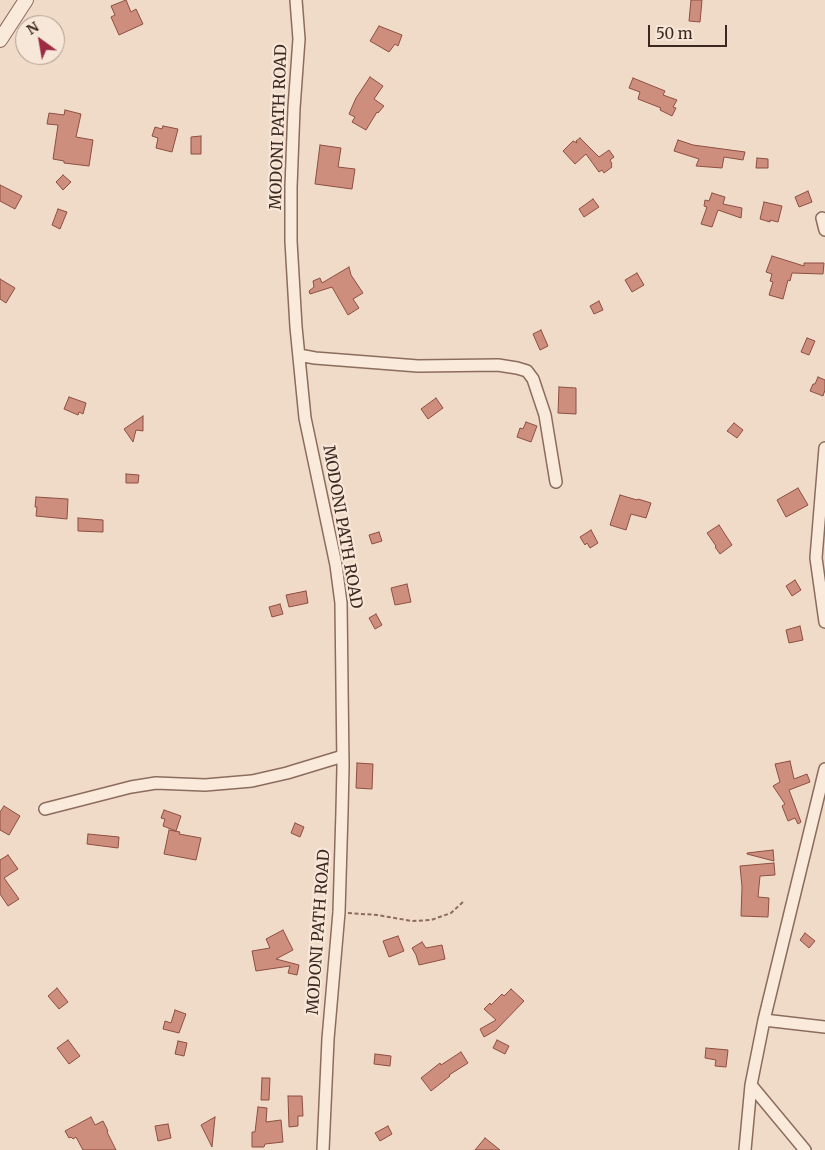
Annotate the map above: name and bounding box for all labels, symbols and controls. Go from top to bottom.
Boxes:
north arrow [15,15,65,65]
scale bar [650,15,729,47]
text: N [23,18,42,39]
text: 50 m [656,24,693,43]
street label: MODONI PATH ROAD [267,44,291,210]
street label: MODONI PATH ROAD [318,444,366,610]
street label: MODONI PATH ROAD [304,849,334,1015]

